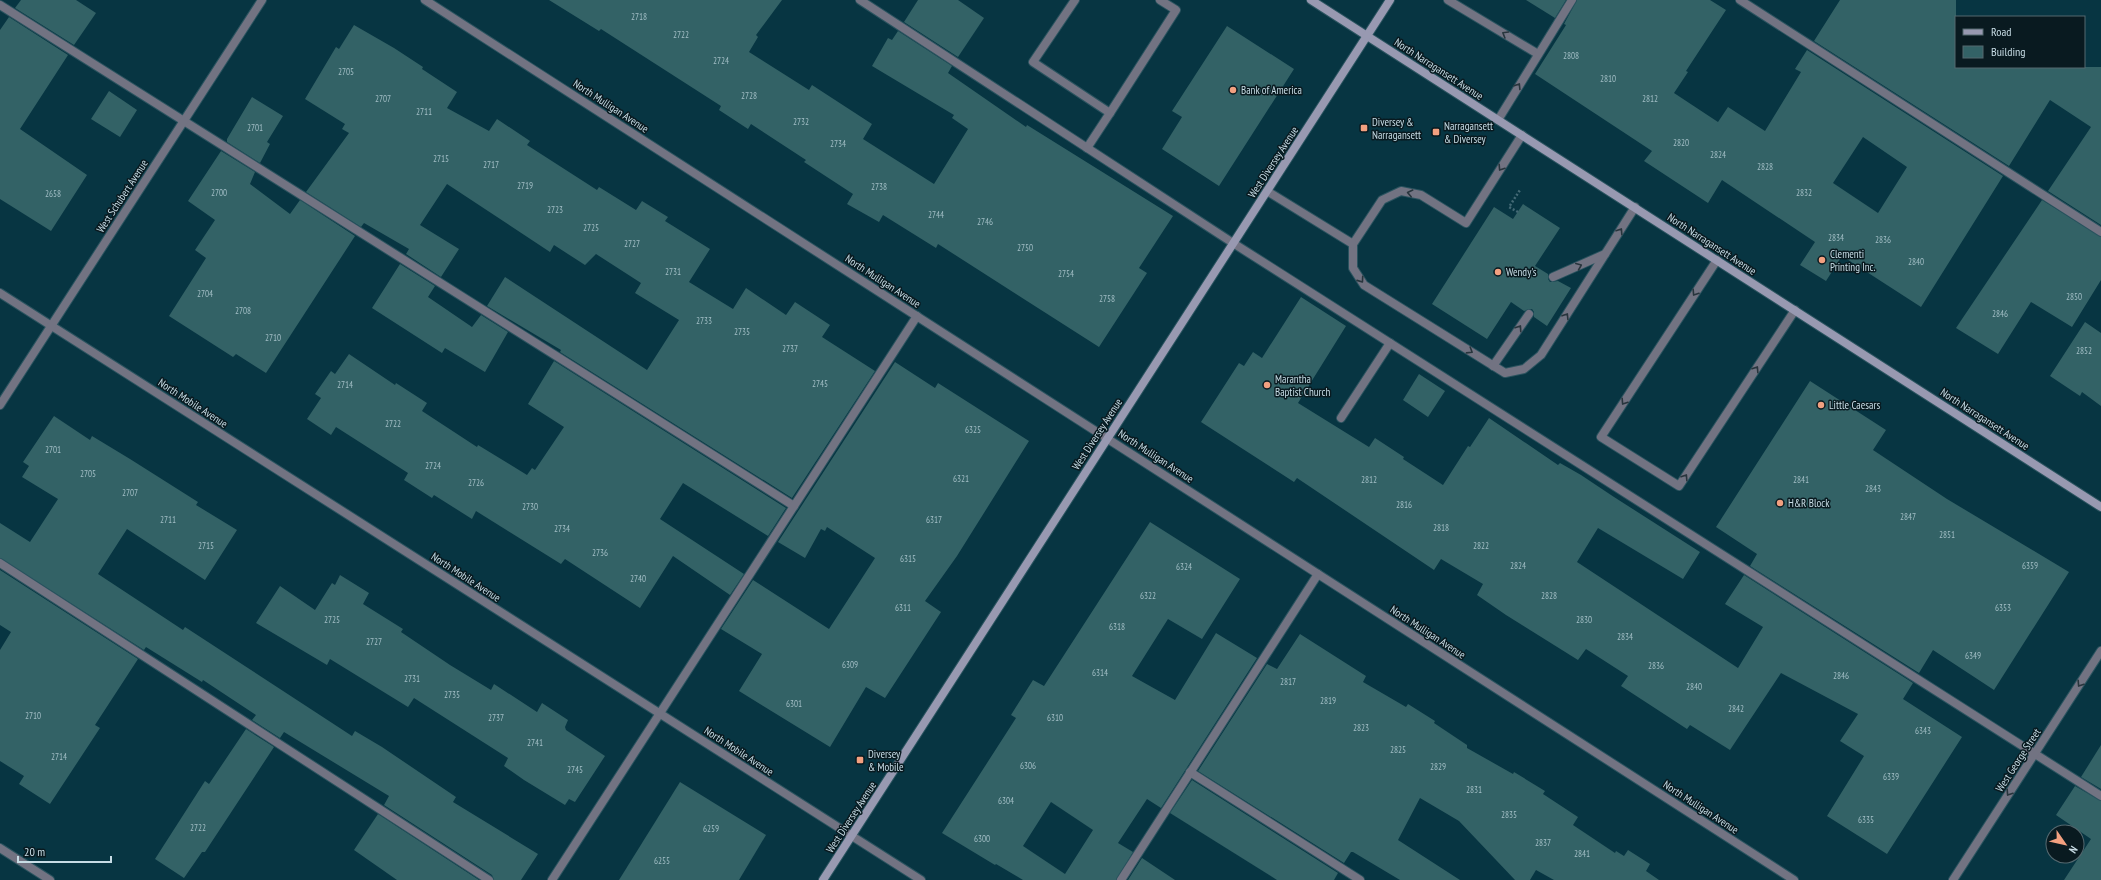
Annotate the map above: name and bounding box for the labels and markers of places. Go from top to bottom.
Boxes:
place label: Bank of America [1241,83,1302,97]
marker: Bank of America [1228,85,1238,95]
place label: Diversey & Narragansett [1372,115,1421,142]
place label: Narragansett & Diversey [1444,119,1493,146]
marker: Diversey & Narragansett [1359,123,1369,133]
marker: Narragansett & Diversey [1431,127,1441,137]
place label: Clementi Printing Inc. [1830,247,1876,274]
marker: Clementi Printing Inc. [1817,255,1827,265]
place label: Wendy's [1506,265,1537,279]
marker: Wendy's [1493,267,1503,277]
place label: Marantha Baptist Church [1275,372,1330,399]
marker: Marantha Baptist Church [1262,380,1272,390]
place label: Little Caesars [1829,398,1880,412]
marker: Little Caesars [1816,400,1826,410]
place label: H&R Block [1788,496,1830,510]
marker: H&R Block [1775,498,1785,508]
place label: Diversey & Mobile [868,747,904,774]
marker: Diversey & Mobile [855,755,865,765]

